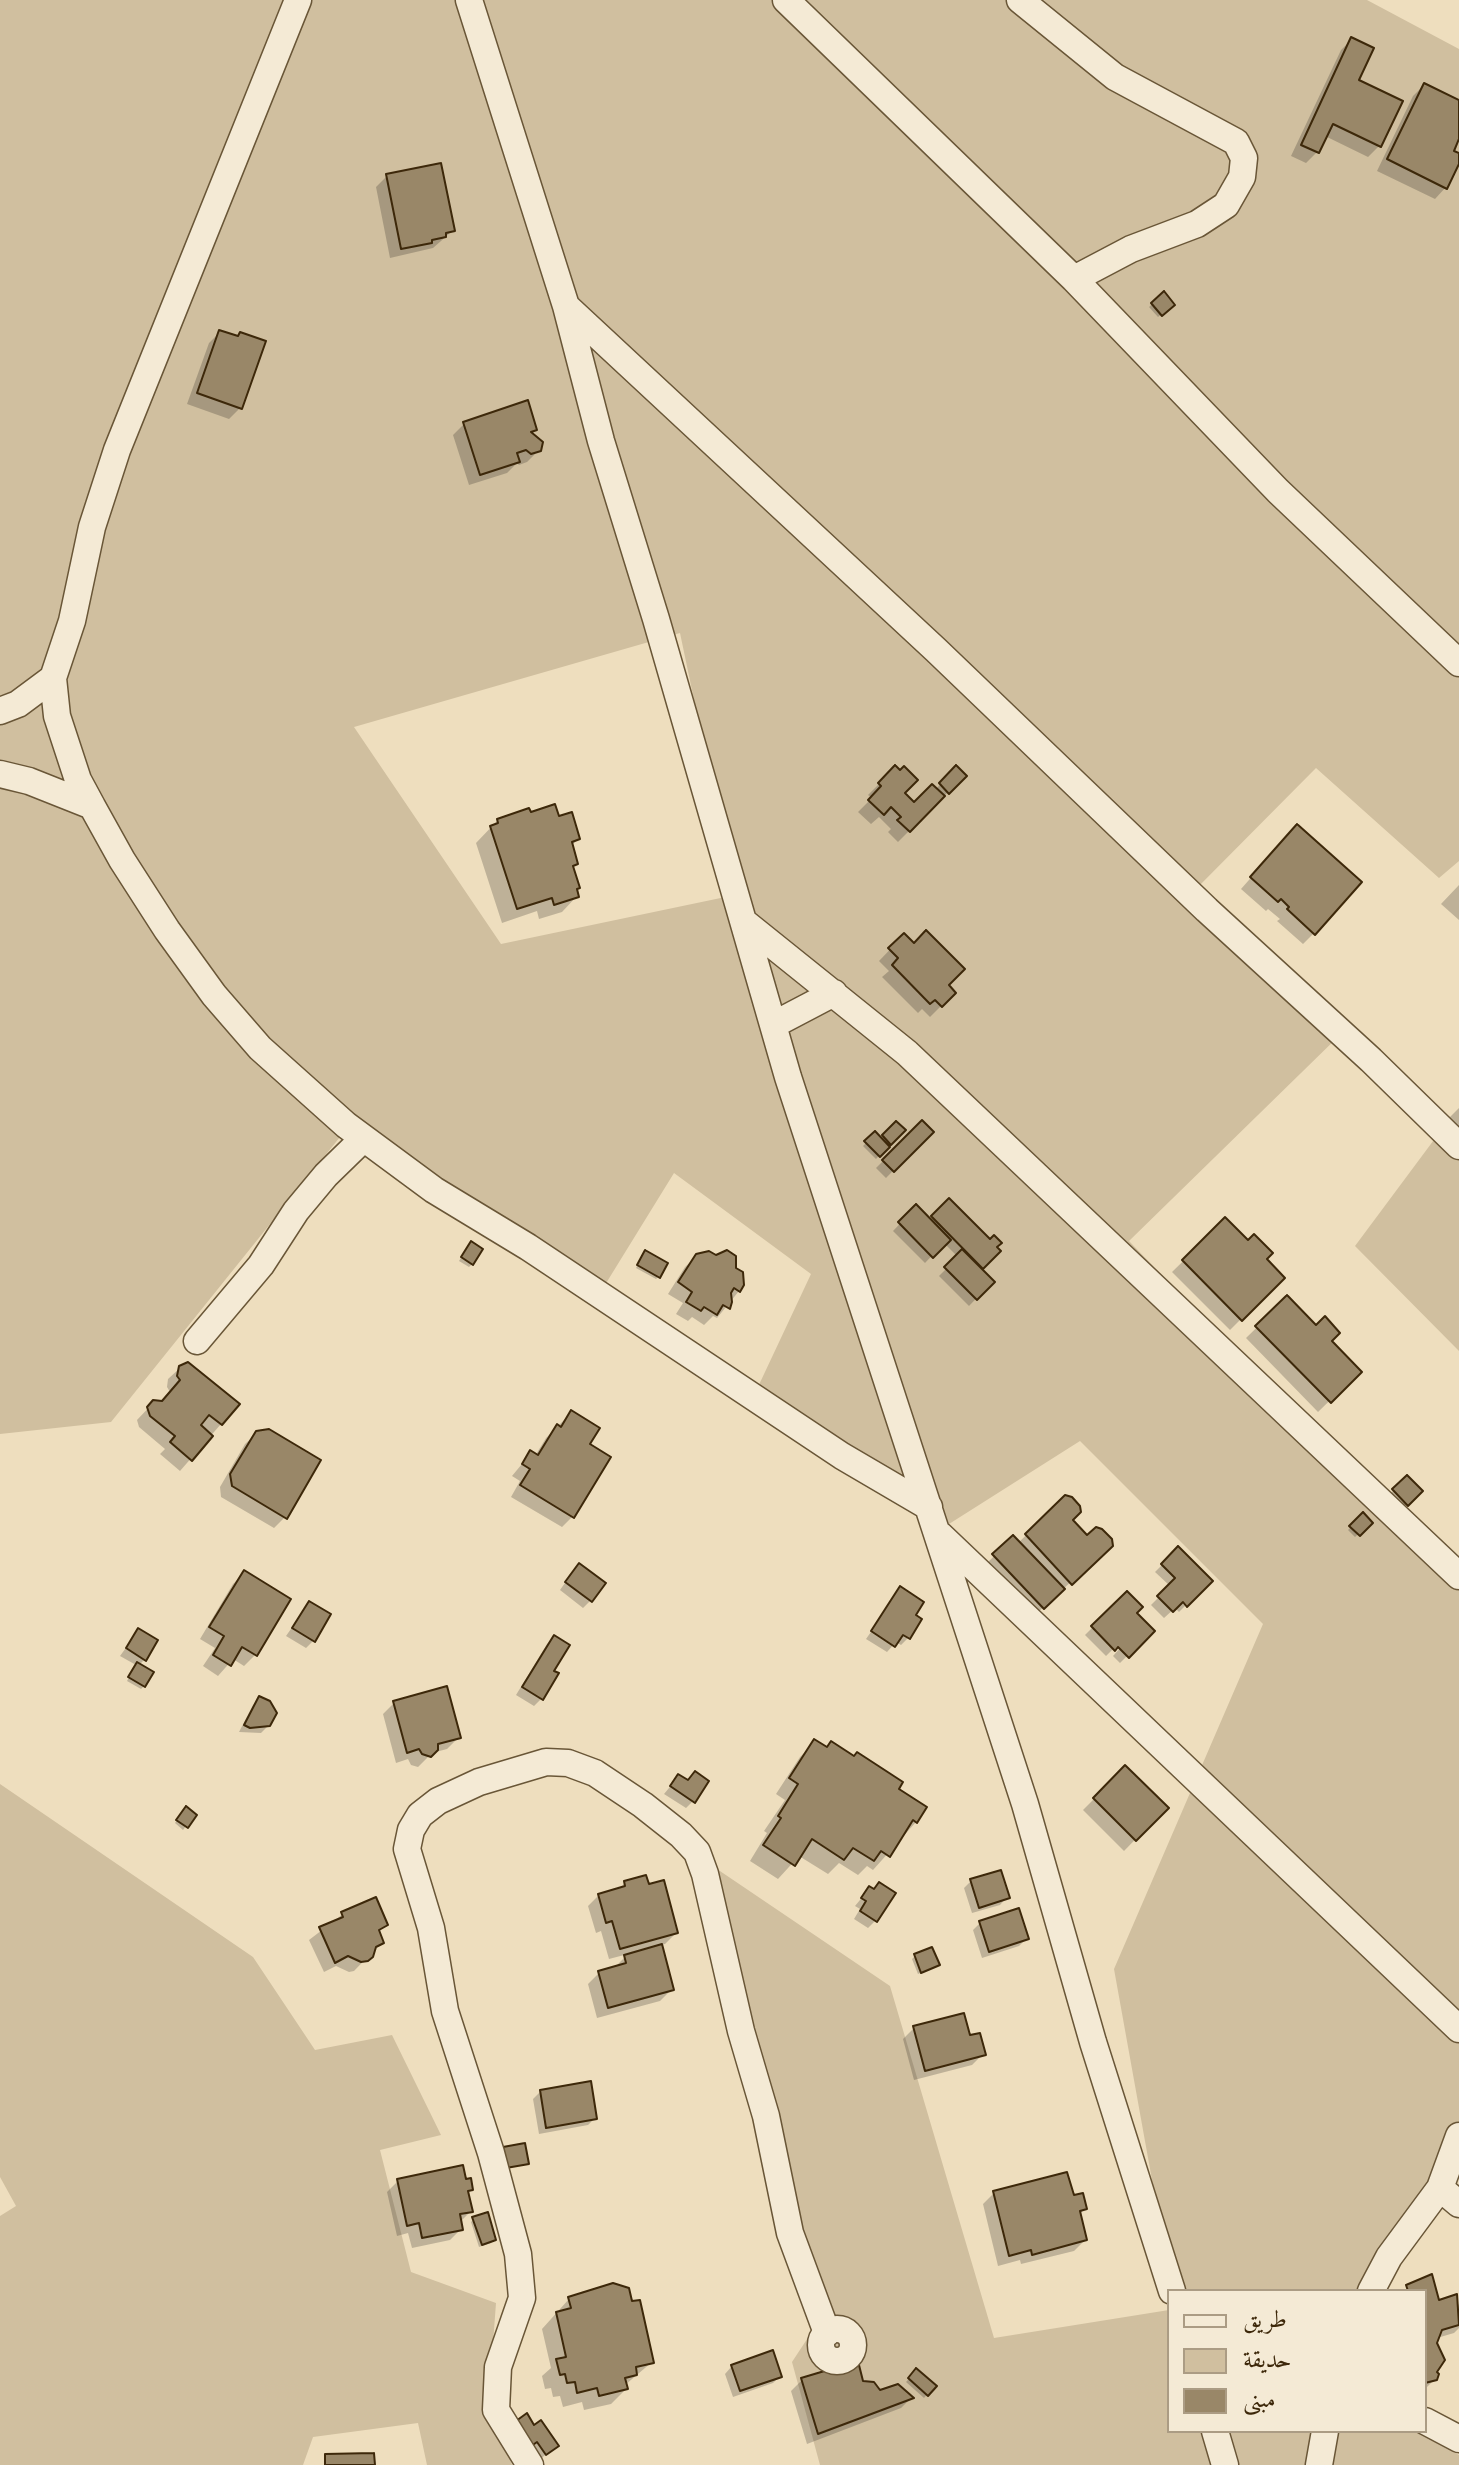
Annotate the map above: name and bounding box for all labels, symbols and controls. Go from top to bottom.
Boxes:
legend [1167,2289,1427,2433]
text: طريق [1243,2301,1287,2336]
text: حديقة [1243,2341,1292,2376]
text: مبنى [1243,2381,1276,2416]

